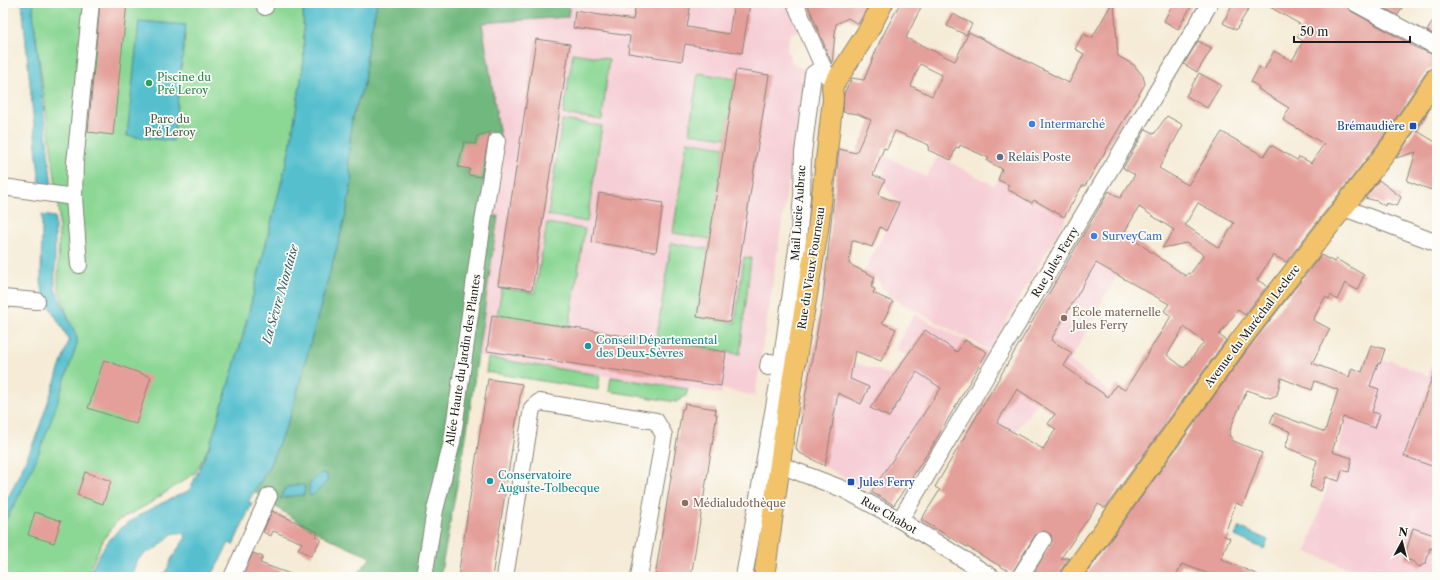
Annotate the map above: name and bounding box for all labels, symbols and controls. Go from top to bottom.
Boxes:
scale bar [1294,18,1410,44]
text: 50 m [1300,24,1329,39]
place label: Piscine du Pré Leroy [157,70,211,97]
marker: Piscine du Pré Leroy [144,78,154,88]
park label: Parc du Pré Leroy [144,112,196,139]
place label: Intermarché [1040,117,1105,131]
marker: Intermarché [1027,119,1037,129]
place label: Brémaudière [1337,119,1405,133]
marker: Brémaudière [1408,121,1418,131]
place label: Relais Poste [1008,150,1071,164]
marker: Relais Poste [995,152,1005,162]
street label: Mail Lucie Aubrac [788,165,808,261]
street label: Rue du Vieux Fourneau [794,206,828,330]
street label: Rue Jules Ferry [1028,223,1082,300]
place label: SurveyCam [1102,229,1163,243]
marker: SurveyCam [1089,231,1099,241]
water label: La Sèvre Niortaise [258,241,302,346]
street label: Avenue du Maréchal Leclerc [1201,262,1303,391]
street label: Allée Haute du Jardin des Plantes [442,273,484,448]
place label: École maternelle Jules Ferry [1070,305,1161,332]
marker: École maternelle Jules Ferry [1059,313,1069,323]
place label: Conseil Départemental des Deux-Sèvres [596,333,718,360]
marker: Conseil Départemental des Deux-Sèvres [583,341,593,351]
place label: Conservatoire Auguste-Tolbecque [497,468,600,495]
place label: Jules Ferry [857,475,916,489]
marker: Conservatoire Auguste-Tolbecque [485,476,495,486]
marker: Jules Ferry [846,477,856,487]
street label: Rue Chabot [858,493,920,537]
place label: Médialudothèque [693,496,786,510]
marker: Médialudothèque [680,498,690,508]
north arrow [1382,522,1422,562]
text: N [1398,525,1409,540]

